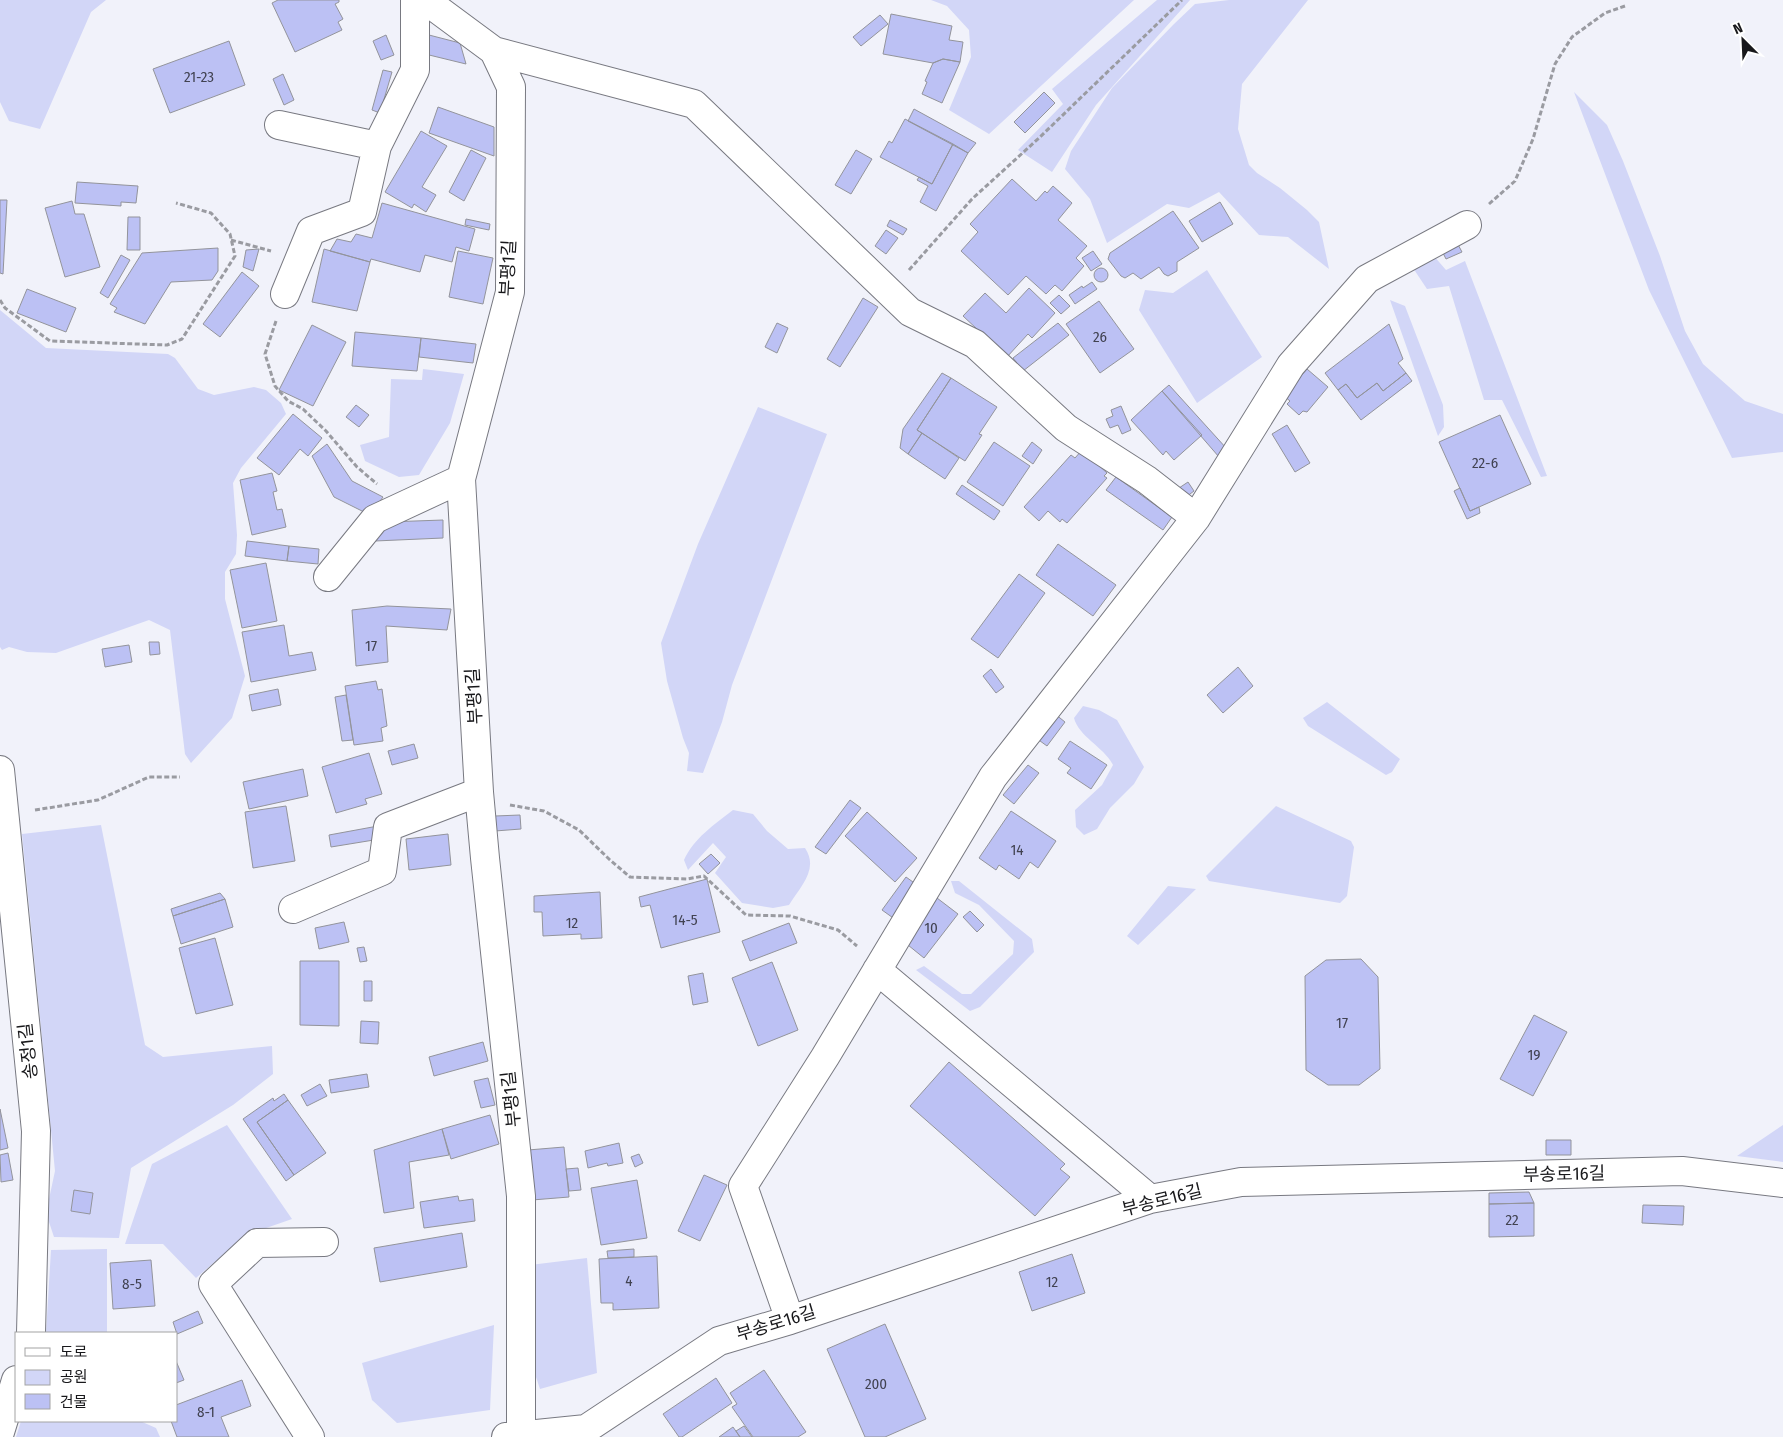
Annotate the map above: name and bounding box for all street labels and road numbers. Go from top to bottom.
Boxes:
street label: 부평1길 [496,239,520,297]
street label: 부평1길 [462,667,486,725]
street label: 송정1길 [14,1022,42,1080]
street label: 부평1길 [497,1070,525,1128]
street label: 부송로16길 [1523,1162,1605,1186]
street label: 부송로16길 [1119,1179,1205,1221]
street label: 부송로16길 [733,1300,819,1346]

